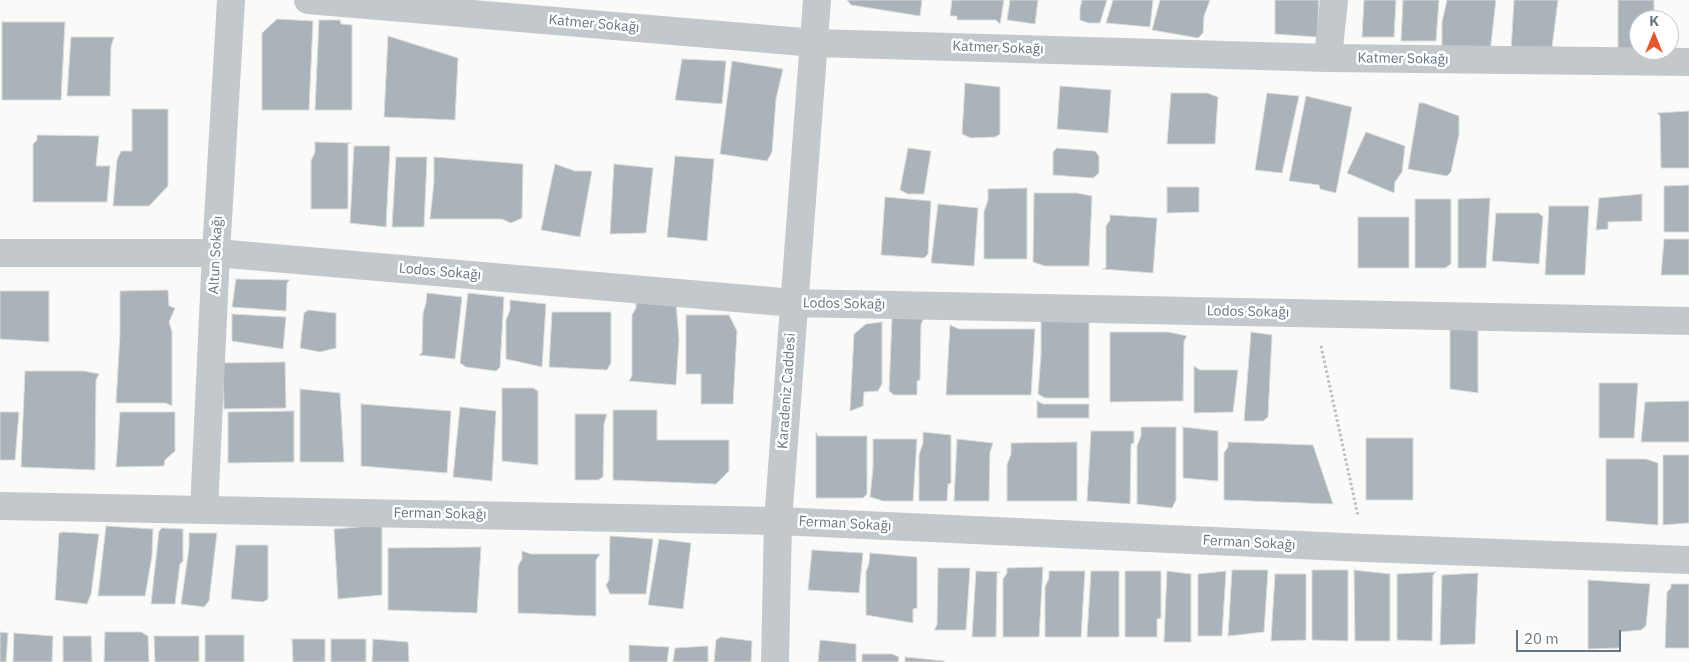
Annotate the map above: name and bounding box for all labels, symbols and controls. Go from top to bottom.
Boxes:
north arrow [1629,10,1679,60]
street label: Katmer Sokağı [548,12,640,36]
text: K [1649,12,1659,30]
street label: Katmer Sokağı [952,38,1044,58]
street label: Katmer Sokağı [1357,50,1449,68]
street label: Altun Sokağı [206,215,226,295]
street label: Lodos Sokağı [398,260,482,284]
street label: Lodos Sokağı [803,295,885,313]
street label: Lodos Sokağı [1207,303,1289,321]
street label: Karadeniz Caddesi [775,332,799,450]
street label: Ferman Sokağı [393,505,487,523]
street label: Ferman Sokağı [798,513,892,535]
street label: Ferman Sokağı [1202,532,1296,554]
scale bar [1519,620,1624,652]
text: 20 m [1524,629,1559,648]

